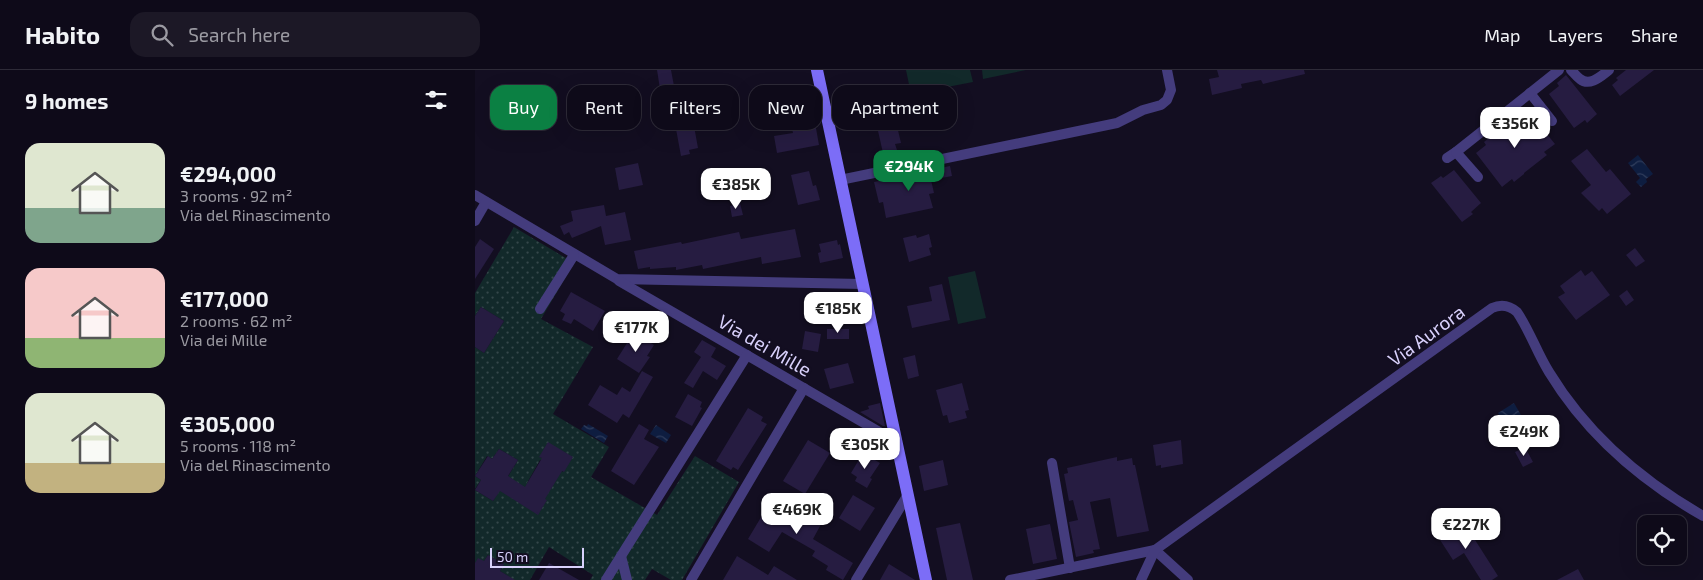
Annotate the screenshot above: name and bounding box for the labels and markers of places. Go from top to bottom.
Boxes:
pin: €356K [1480,106,1550,149]
pin: €294K [874,150,944,192]
pin: €385K [701,168,771,210]
pin: €185K [803,292,873,334]
pin: €177K [601,310,671,353]
pin: €249K [1489,414,1559,457]
pin: €305K [830,428,900,470]
pin: €469K [762,492,832,535]
pin: €227K [1431,508,1501,550]

